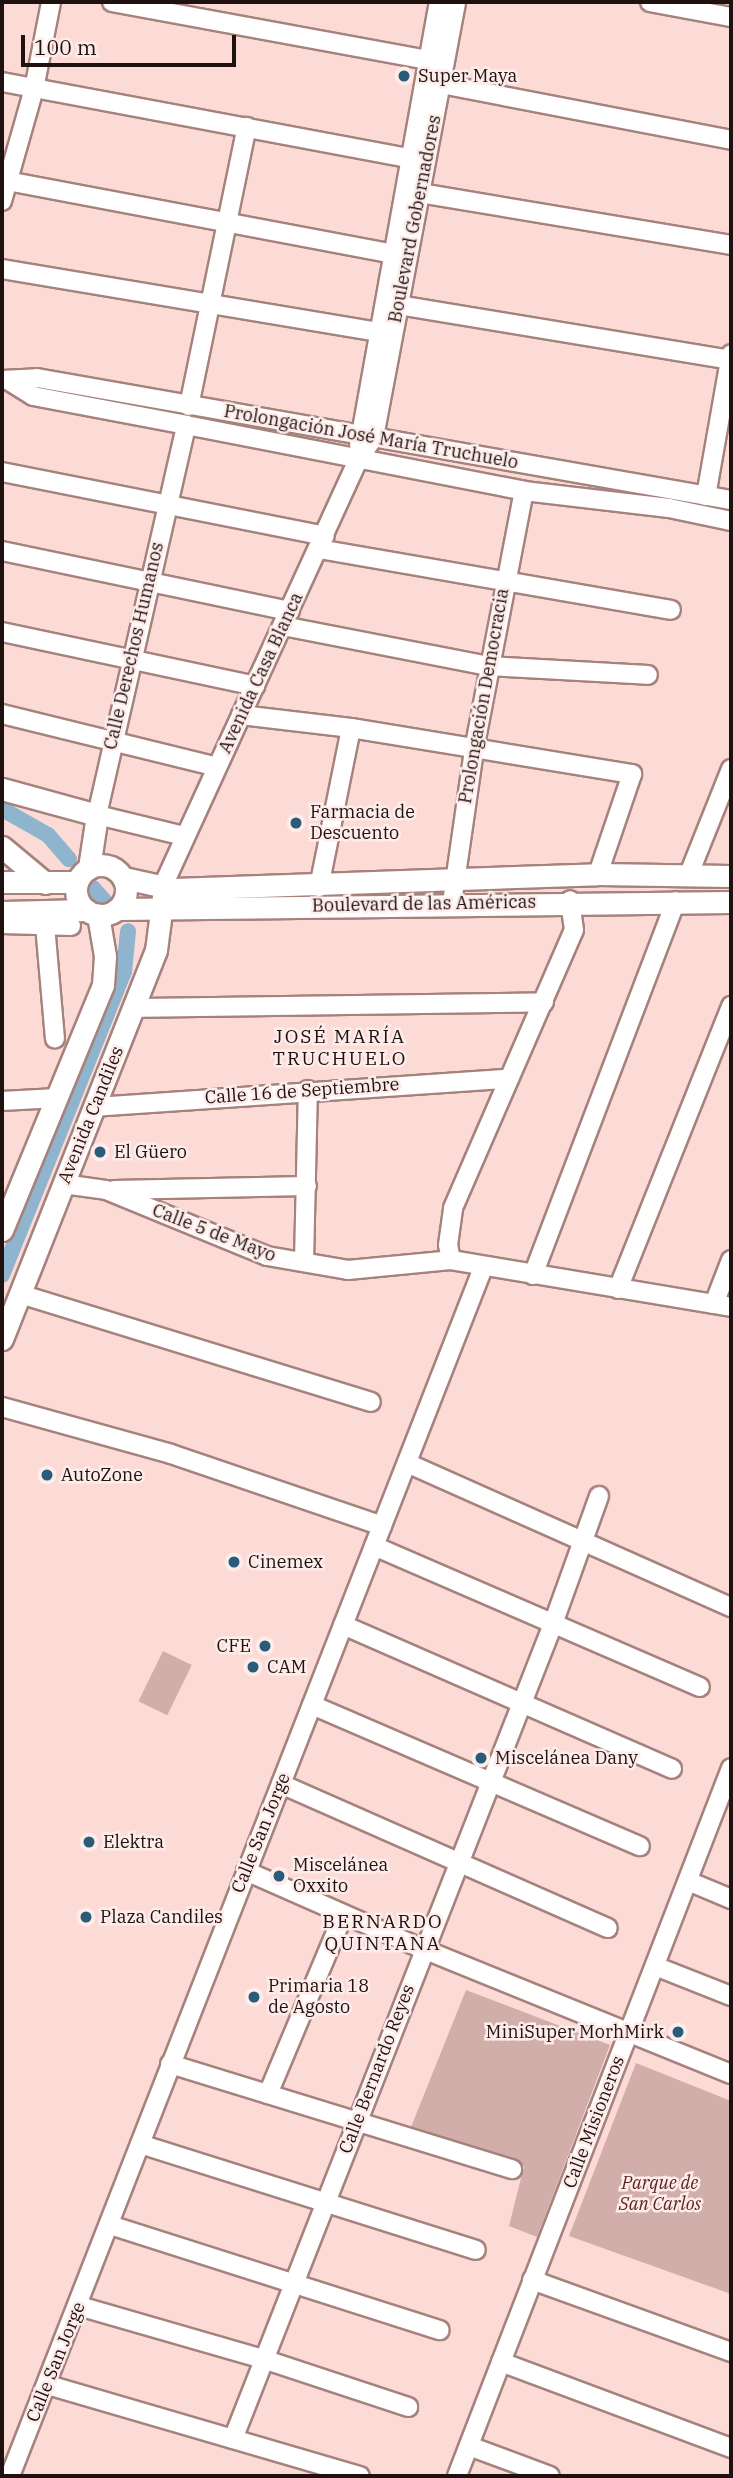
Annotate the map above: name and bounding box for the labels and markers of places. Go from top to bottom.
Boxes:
place label: Super Maya [418,65,517,87]
marker: Super Maya [396,68,412,84]
place label: Farmacia de Descuento [310,802,415,844]
marker: Farmacia de Descuento [288,815,304,831]
place label: El Güero [114,1141,187,1163]
marker: El Güero [92,1144,108,1160]
place label: AutoZone [61,1464,143,1486]
marker: AutoZone [39,1467,55,1483]
place label: Cinemex [248,1551,323,1573]
marker: Cinemex [226,1554,242,1570]
place label: CFE [217,1635,251,1657]
marker: CFE [257,1638,273,1654]
place label: CAM [267,1656,306,1678]
marker: CAM [245,1659,261,1675]
place label: Miscelánea Dany [495,1747,638,1769]
marker: Miscelánea Dany [473,1750,489,1766]
place label: Elektra [103,1831,164,1853]
marker: Elektra [81,1834,97,1850]
place label: Miscelánea Oxxito [293,1855,388,1898]
marker: Miscelánea Oxxito [271,1868,287,1884]
place label: Plaza Candiles [100,1906,223,1928]
marker: Plaza Candiles [78,1909,94,1925]
place label: Primaria 18 de Agosto [268,1976,369,2018]
marker: Primaria 18 de Agosto [246,1989,262,2005]
place label: MiniSuper MorhMirk [486,2021,664,2043]
marker: MiniSuper MorhMirk [670,2024,686,2040]

